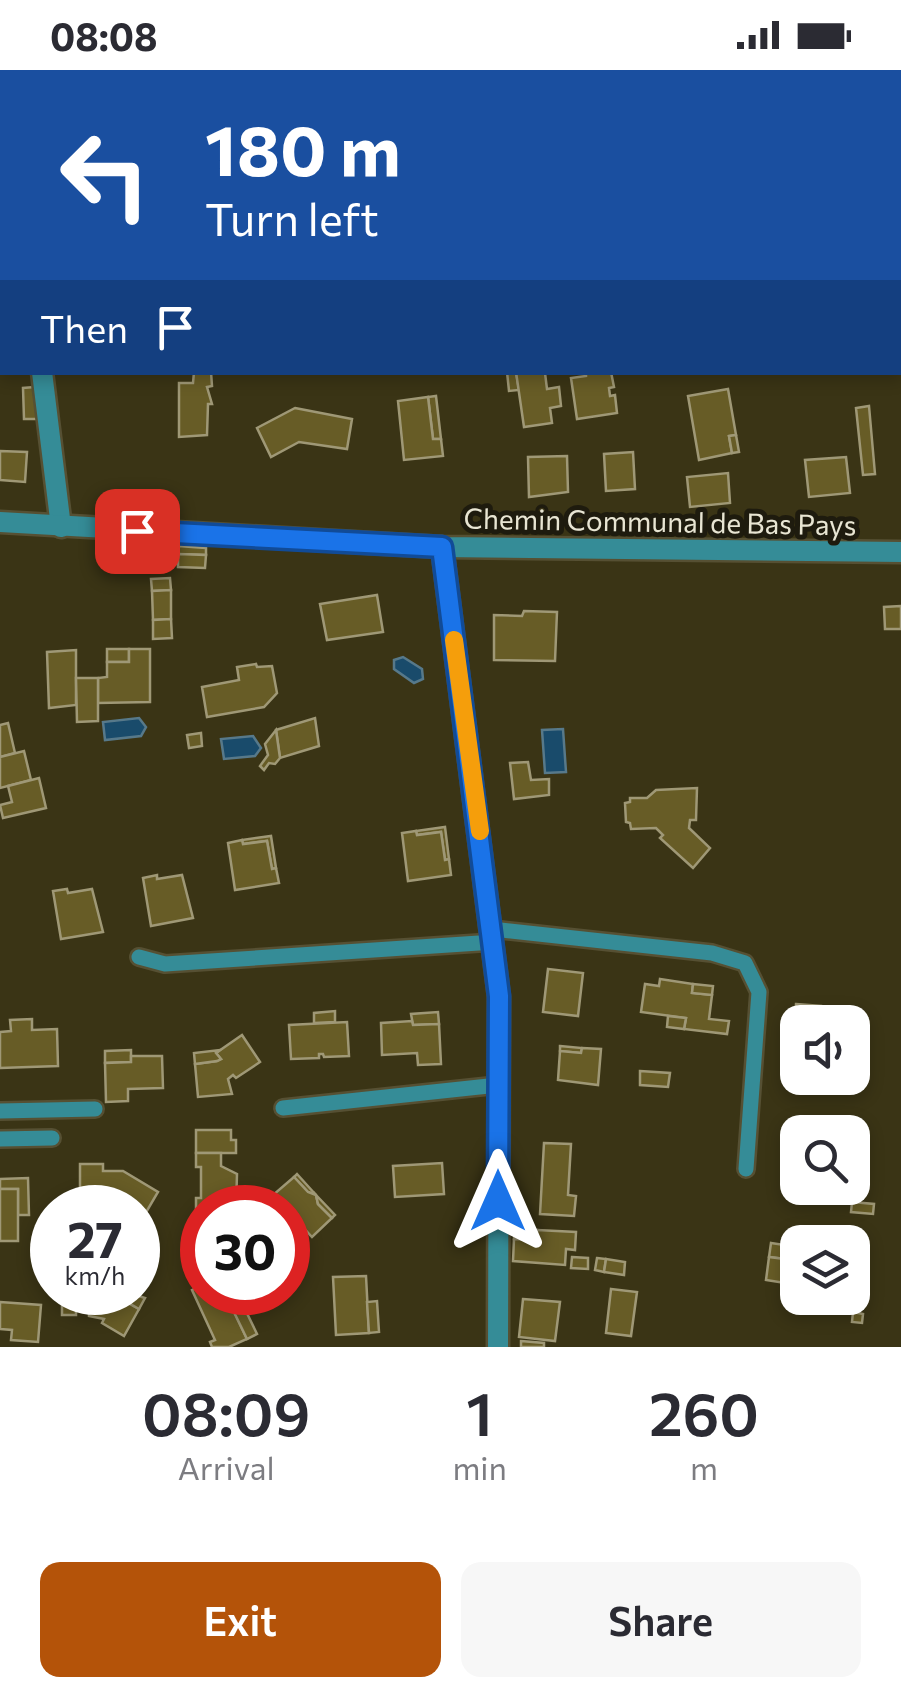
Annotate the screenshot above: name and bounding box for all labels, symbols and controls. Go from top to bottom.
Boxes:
text: 08:08 [50,12,158,59]
text: 180 m [205,105,401,190]
icon: left [40,110,170,240]
text: Turn left [205,190,379,245]
icon: arrive [148,300,203,355]
text: Then [40,304,128,351]
pin [95,489,180,574]
street label: Chemin Communal de Bas Pays [463,501,857,541]
icon: arrive [110,504,165,559]
map controls [780,1005,870,1315]
button: sound [780,1005,870,1095]
button: search [780,1115,870,1205]
position arrow [446,1149,550,1253]
speed limit sign: 30 [180,1185,310,1315]
text: 27 [67,1207,123,1268]
button: layers [780,1225,870,1315]
text: km/h [65,1260,125,1290]
text: 08:09 [142,1375,310,1448]
text: 1 [466,1375,493,1448]
text: 260 [649,1375,759,1448]
text: Arrival [178,1447,275,1487]
text: min [452,1447,507,1487]
text: m [690,1447,718,1487]
button: Exit [40,1562,441,1677]
button: Share [461,1562,861,1677]

